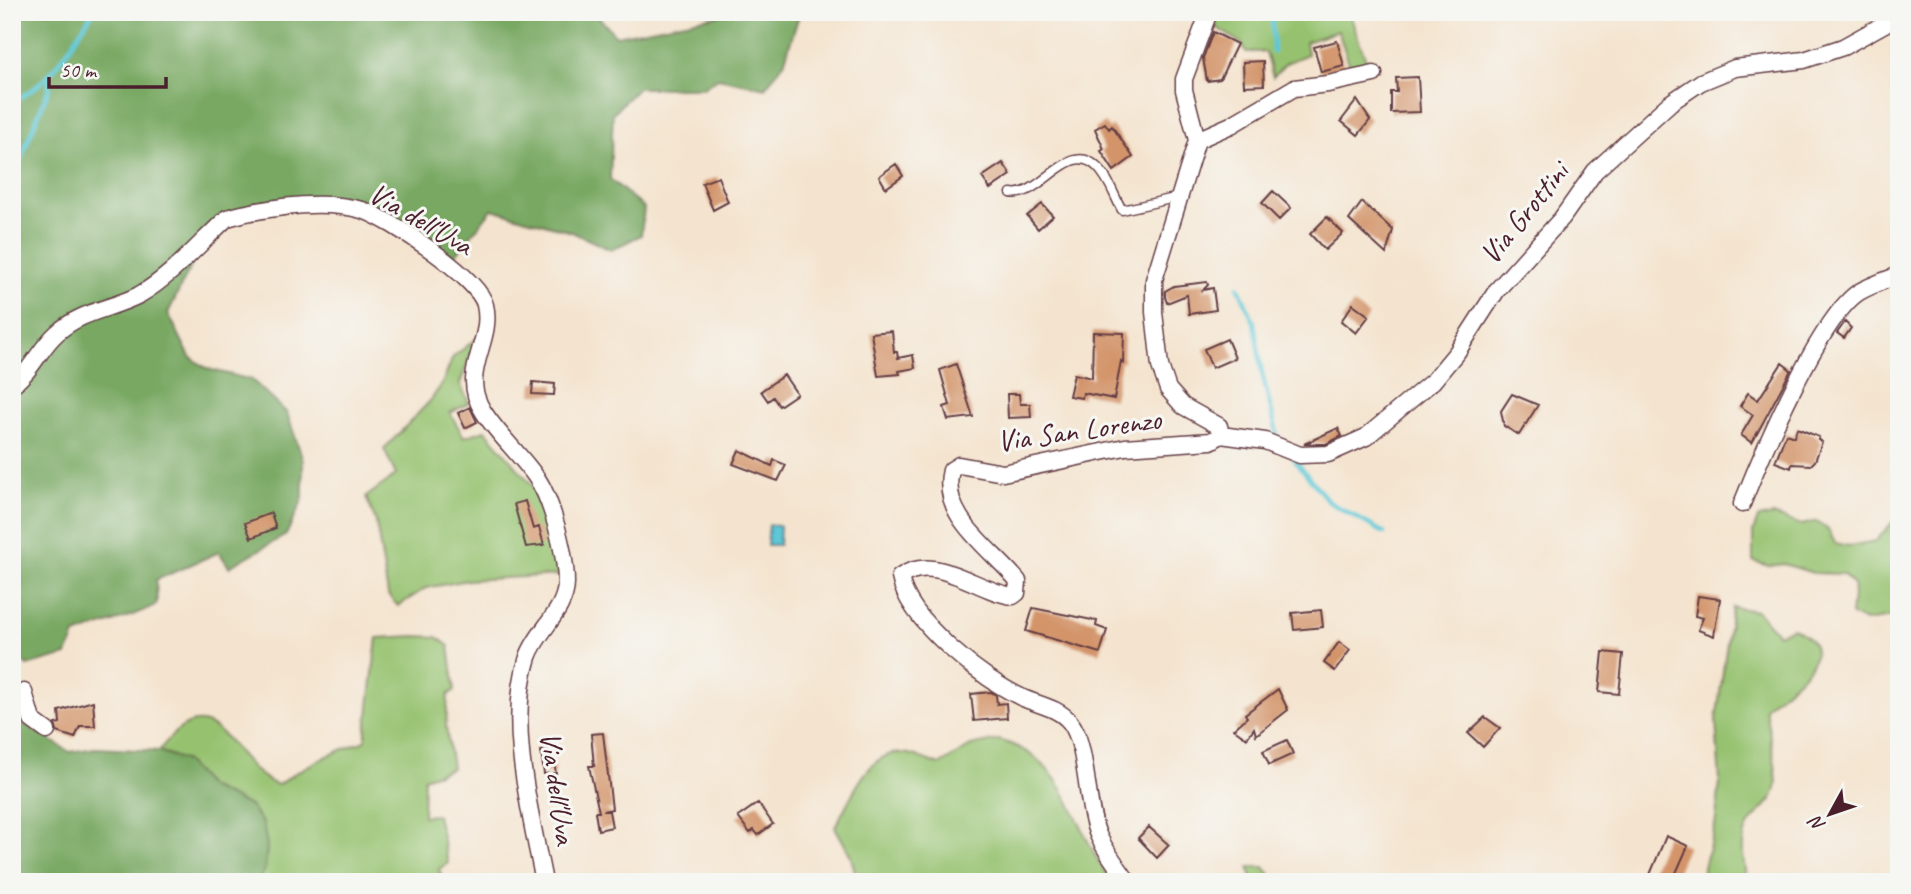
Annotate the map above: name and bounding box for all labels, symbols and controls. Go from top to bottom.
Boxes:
scale bar [49,46,166,90]
text: 50 m [60,57,98,83]
street label: Via Grottini [1471,152,1579,272]
street label: Via dell'Uva [362,174,481,265]
street label: Via San Lorenzo [995,400,1165,460]
street label: Via dell'Uva [531,729,585,849]
north arrow [1796,778,1866,848]
text: N [1803,810,1831,837]

